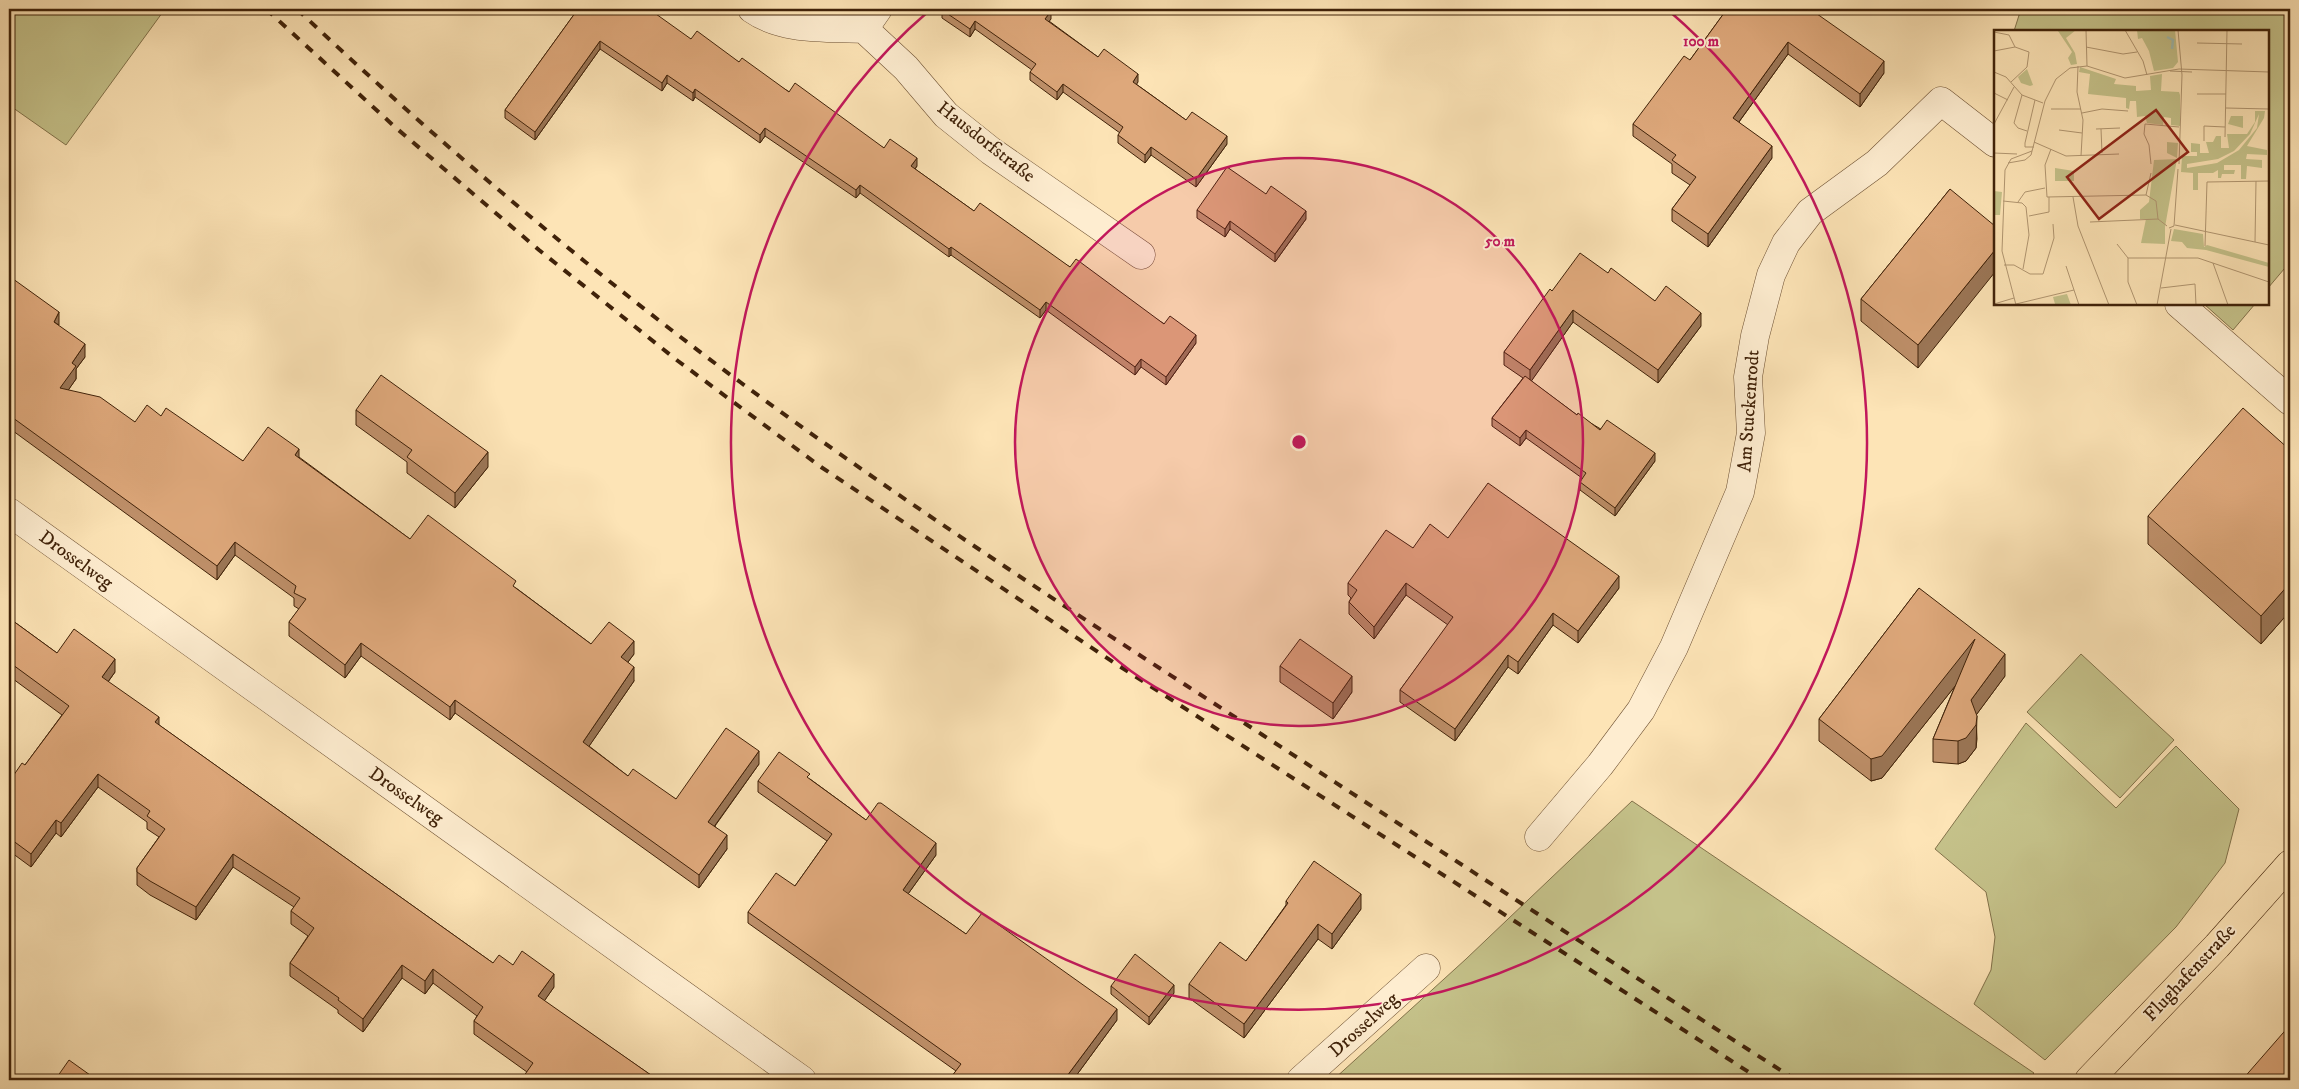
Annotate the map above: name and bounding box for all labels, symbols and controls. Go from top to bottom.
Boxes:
inset map [1994,30,2269,305]
text: 100 m [1683,32,1720,51]
street label: Hausdorfstraße [932,97,1040,188]
text: 50 m [1484,232,1516,251]
street label: Am Stuckenrodt [1733,349,1765,473]
centre of rings [1290,433,1308,451]
street label: Drosselweg [35,525,118,595]
street label: Drosselweg [364,762,448,830]
street label: Flughafenstraße [2139,920,2241,1026]
street label: Drosselweg [1324,987,1404,1062]

